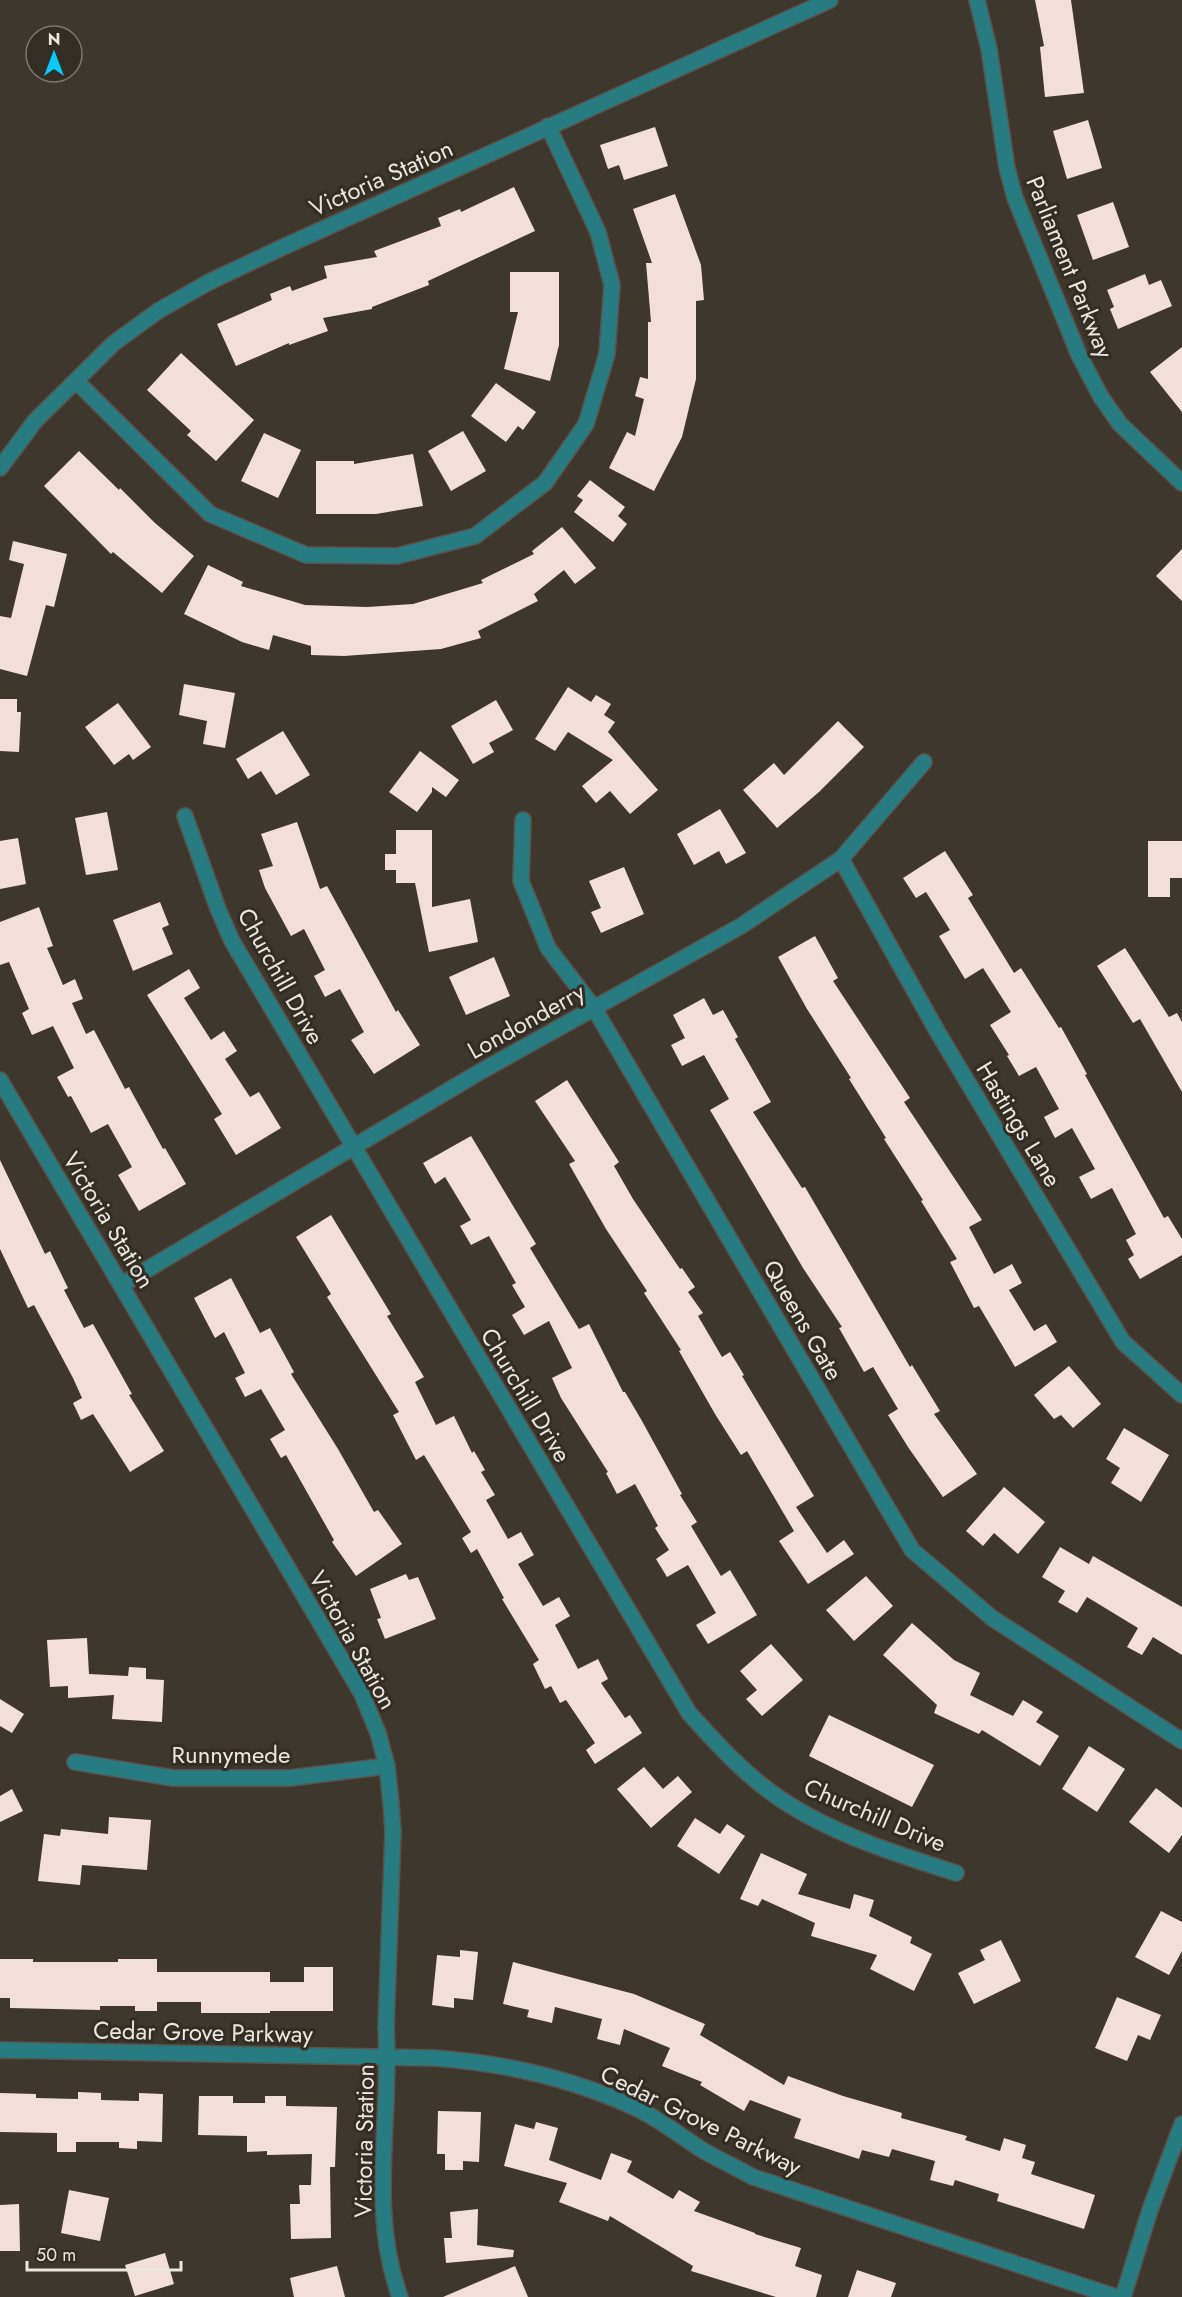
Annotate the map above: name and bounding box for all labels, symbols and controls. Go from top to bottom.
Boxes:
north arrow [24,24,84,84]
text: N [48,28,60,51]
street label: Victoria Station [304,131,458,225]
street label: Parliament Parkway [1018,171,1123,364]
street label: Churchill Drive [229,901,333,1051]
street label: Londonderry [461,974,592,1068]
street label: Hastings Lane [968,1055,1070,1193]
street label: Victoria Station [54,1145,164,1295]
street label: Queens Gate [754,1253,852,1387]
street label: Churchill Drive [472,1321,580,1469]
street label: Victoria Station [300,1564,406,1716]
street label: Runnymede [172,1737,290,1772]
street label: Churchill Drive [798,1769,952,1861]
street label: Cedar Grove Parkway [93,2013,314,2051]
street label: Cedar Grove Parkway [595,2056,808,2184]
street label: Victoria Station [345,2064,383,2218]
scale bar [27,2234,182,2272]
text: 50 m [36,2242,76,2268]

